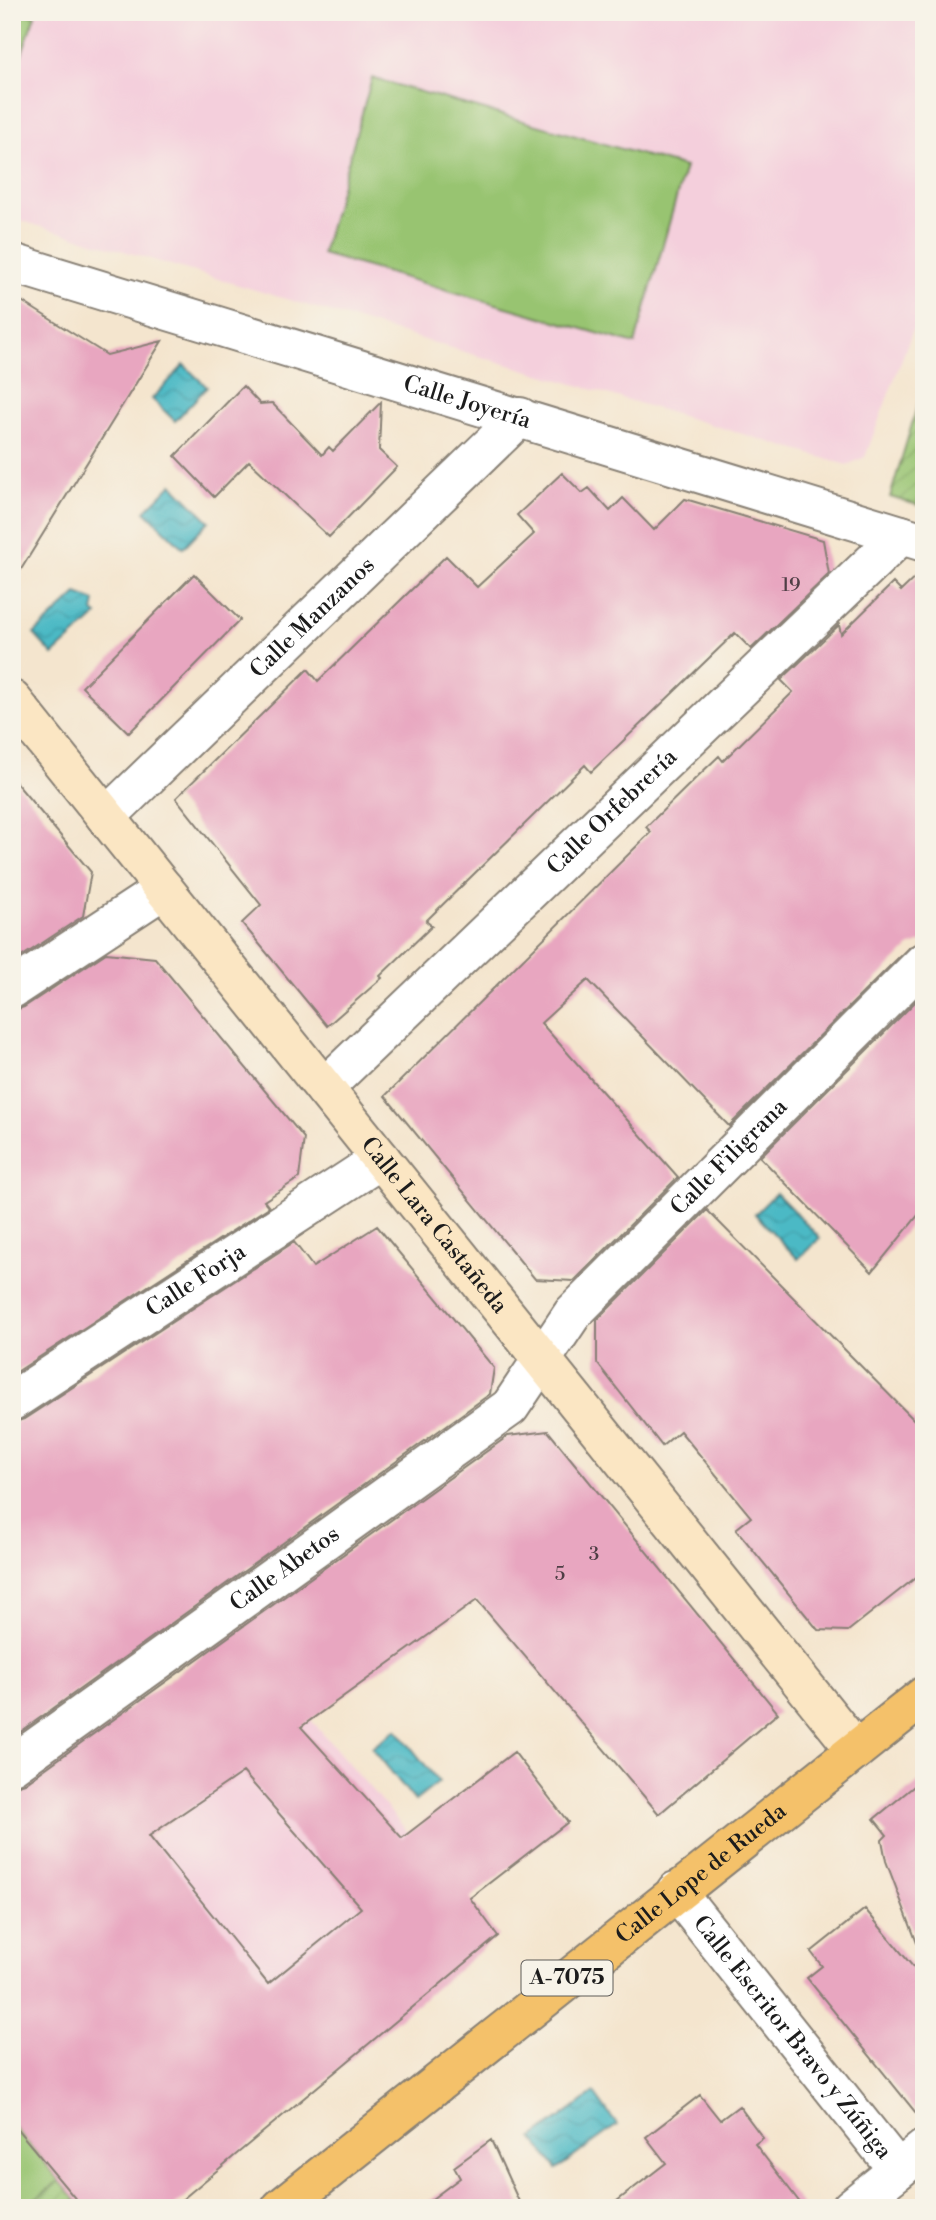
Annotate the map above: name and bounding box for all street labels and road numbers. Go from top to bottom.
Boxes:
street label: Calle Joyería [400,370,535,435]
street label: Calle Manzanos [244,551,381,684]
street label: Calle Orfebrería [541,743,683,881]
street label: Calle Filigrana [665,1093,793,1221]
street label: Calle Lara Castañeda [355,1131,514,1320]
street label: Calle Forja [141,1237,251,1323]
street label: Calle Abetos [224,1520,345,1618]
street label: Calle Lope de Rueda [610,1797,792,1950]
street label: Calle Escritor Bravo y Zúñiga [687,1910,898,2165]
road number: A-7075 [522,1960,612,1996]

